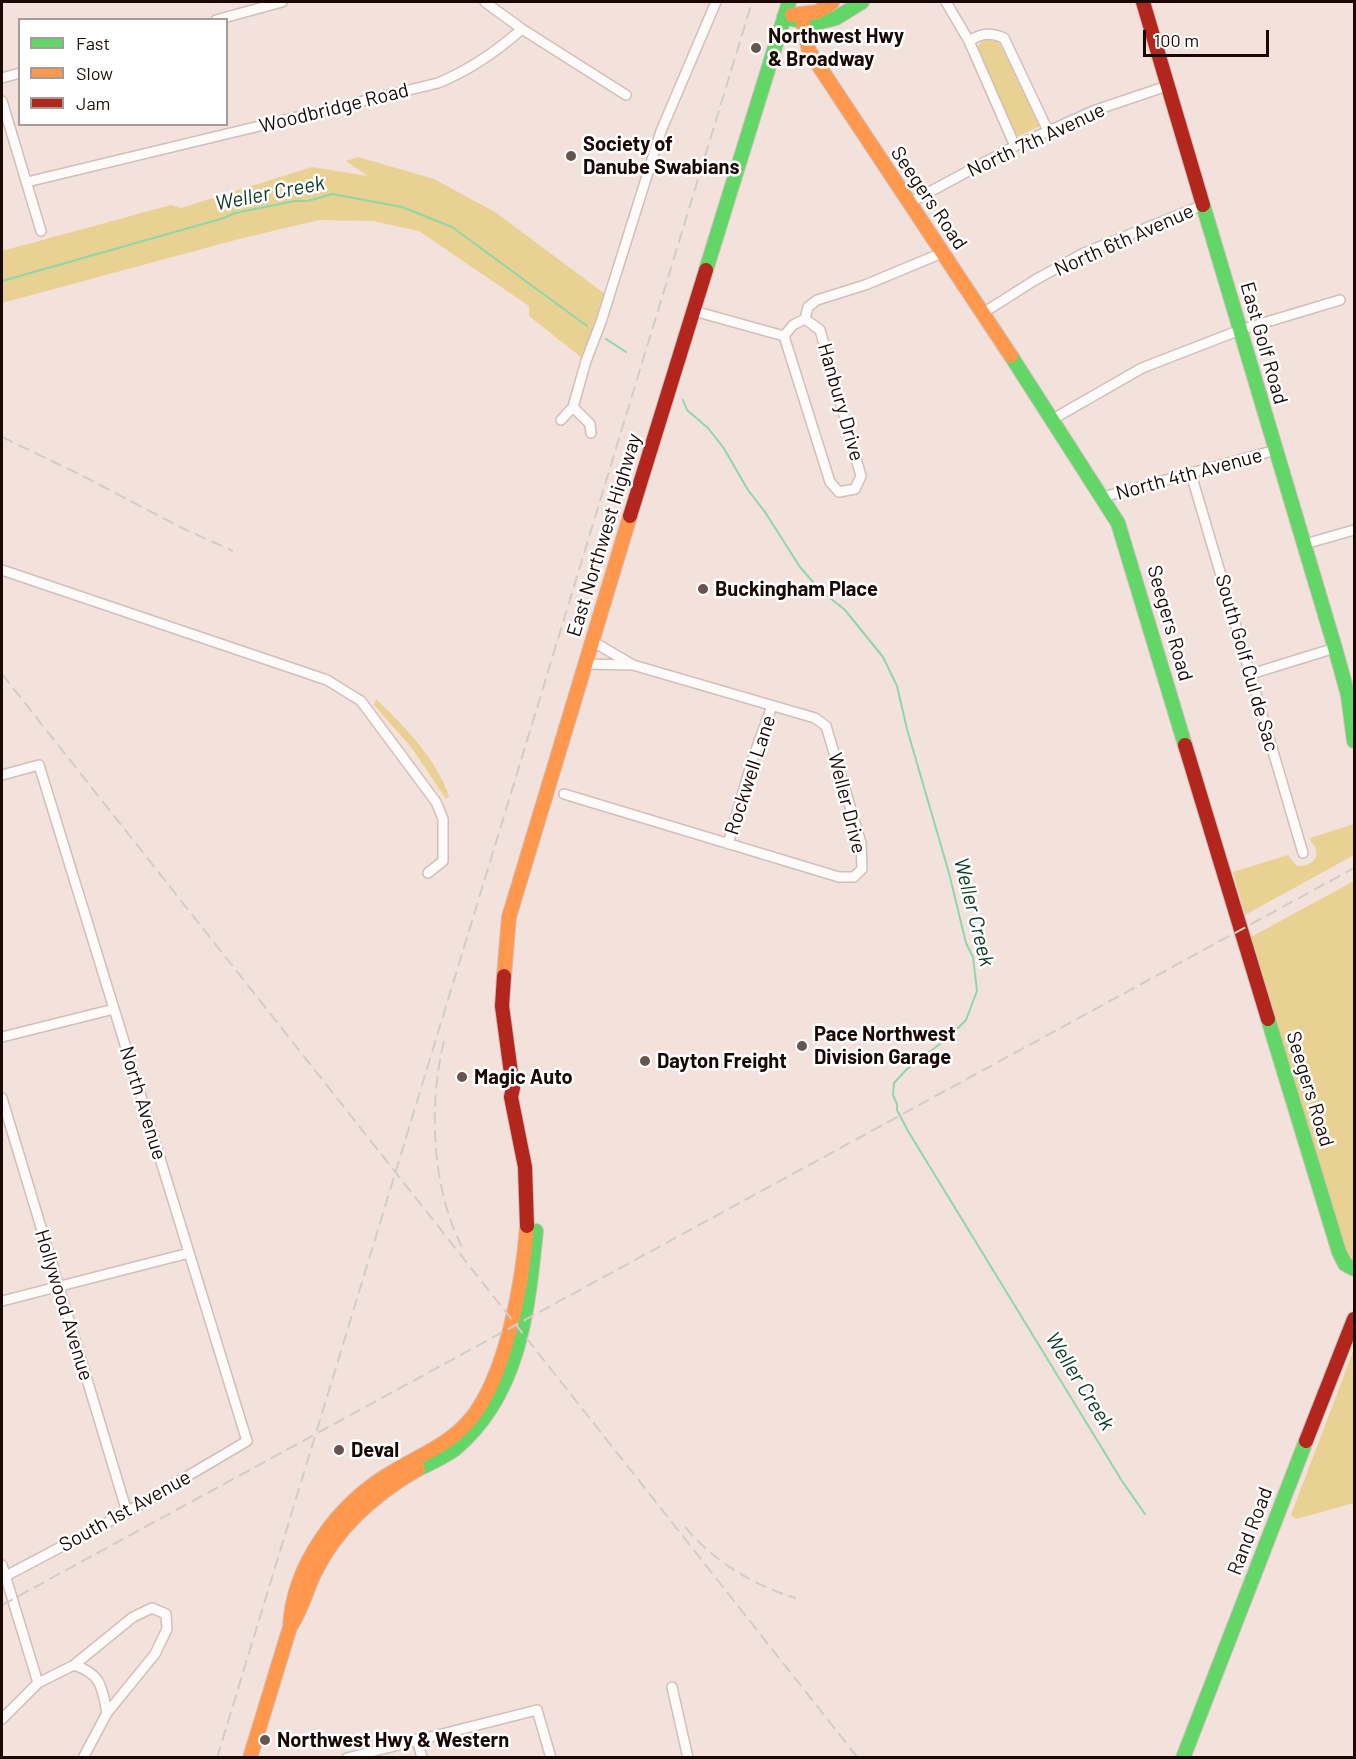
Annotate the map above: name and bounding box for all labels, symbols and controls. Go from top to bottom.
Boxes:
legend [18,18,228,126]
scale bar [1146,18,1272,56]
place label: Northwest Hwy & Broadway [768,24,904,71]
text: 100 m [1154,29,1199,51]
text: Fast [76,32,110,54]
marker: Northwest Hwy & Broadway [749,41,763,55]
text: Slow [76,62,113,84]
street label: Woodbridge Road [257,78,411,138]
text: Jam [76,92,110,114]
street label: North 7th Avenue [963,98,1109,182]
place label: Society of Danube Swabians [583,132,739,179]
street label: Seegers Road [886,142,972,254]
marker: Society of Danube Swabians [564,149,578,163]
water label: Weller Creek [213,170,327,216]
street label: North 6th Avenue [1051,199,1197,281]
street label: East Golf Road [1235,279,1293,407]
street label: Hanbury Drive [813,340,869,464]
street label: East Northwest Highway [562,430,646,640]
street label: North 4th Avenue [1113,443,1265,505]
street label: Seegers Road [1142,562,1198,684]
street label: South Golf Cul de Sac [1210,571,1284,755]
place label: Buckingham Place [715,577,878,601]
marker: Buckingham Place [696,582,710,596]
street label: Rockwell Lane [719,712,781,838]
street label: Weller Drive [823,750,871,856]
water label: Weller Creek [948,855,1000,969]
place label: Pace Northwest Division Garage [814,1022,956,1069]
street label: Seegers Road [1281,1028,1339,1150]
marker: Pace Northwest Division Garage [795,1039,809,1053]
street label: North Avenue [114,1043,172,1163]
place label: Dayton Freight [657,1049,787,1073]
marker: Dayton Freight [638,1054,652,1068]
place label: Magic Auto [474,1065,573,1089]
marker: Magic Auto [455,1070,469,1084]
street label: Hollywood Avenue [30,1227,98,1383]
water label: Weller Creek [1040,1327,1120,1435]
place label: Deval [351,1438,399,1462]
marker: Deval [332,1443,346,1457]
street label: South 1st Avenue [55,1465,195,1557]
street label: Rand Road [1222,1484,1278,1578]
place label: Northwest Hwy & Western [277,1728,509,1752]
marker: Northwest Hwy & Western [258,1733,272,1747]

